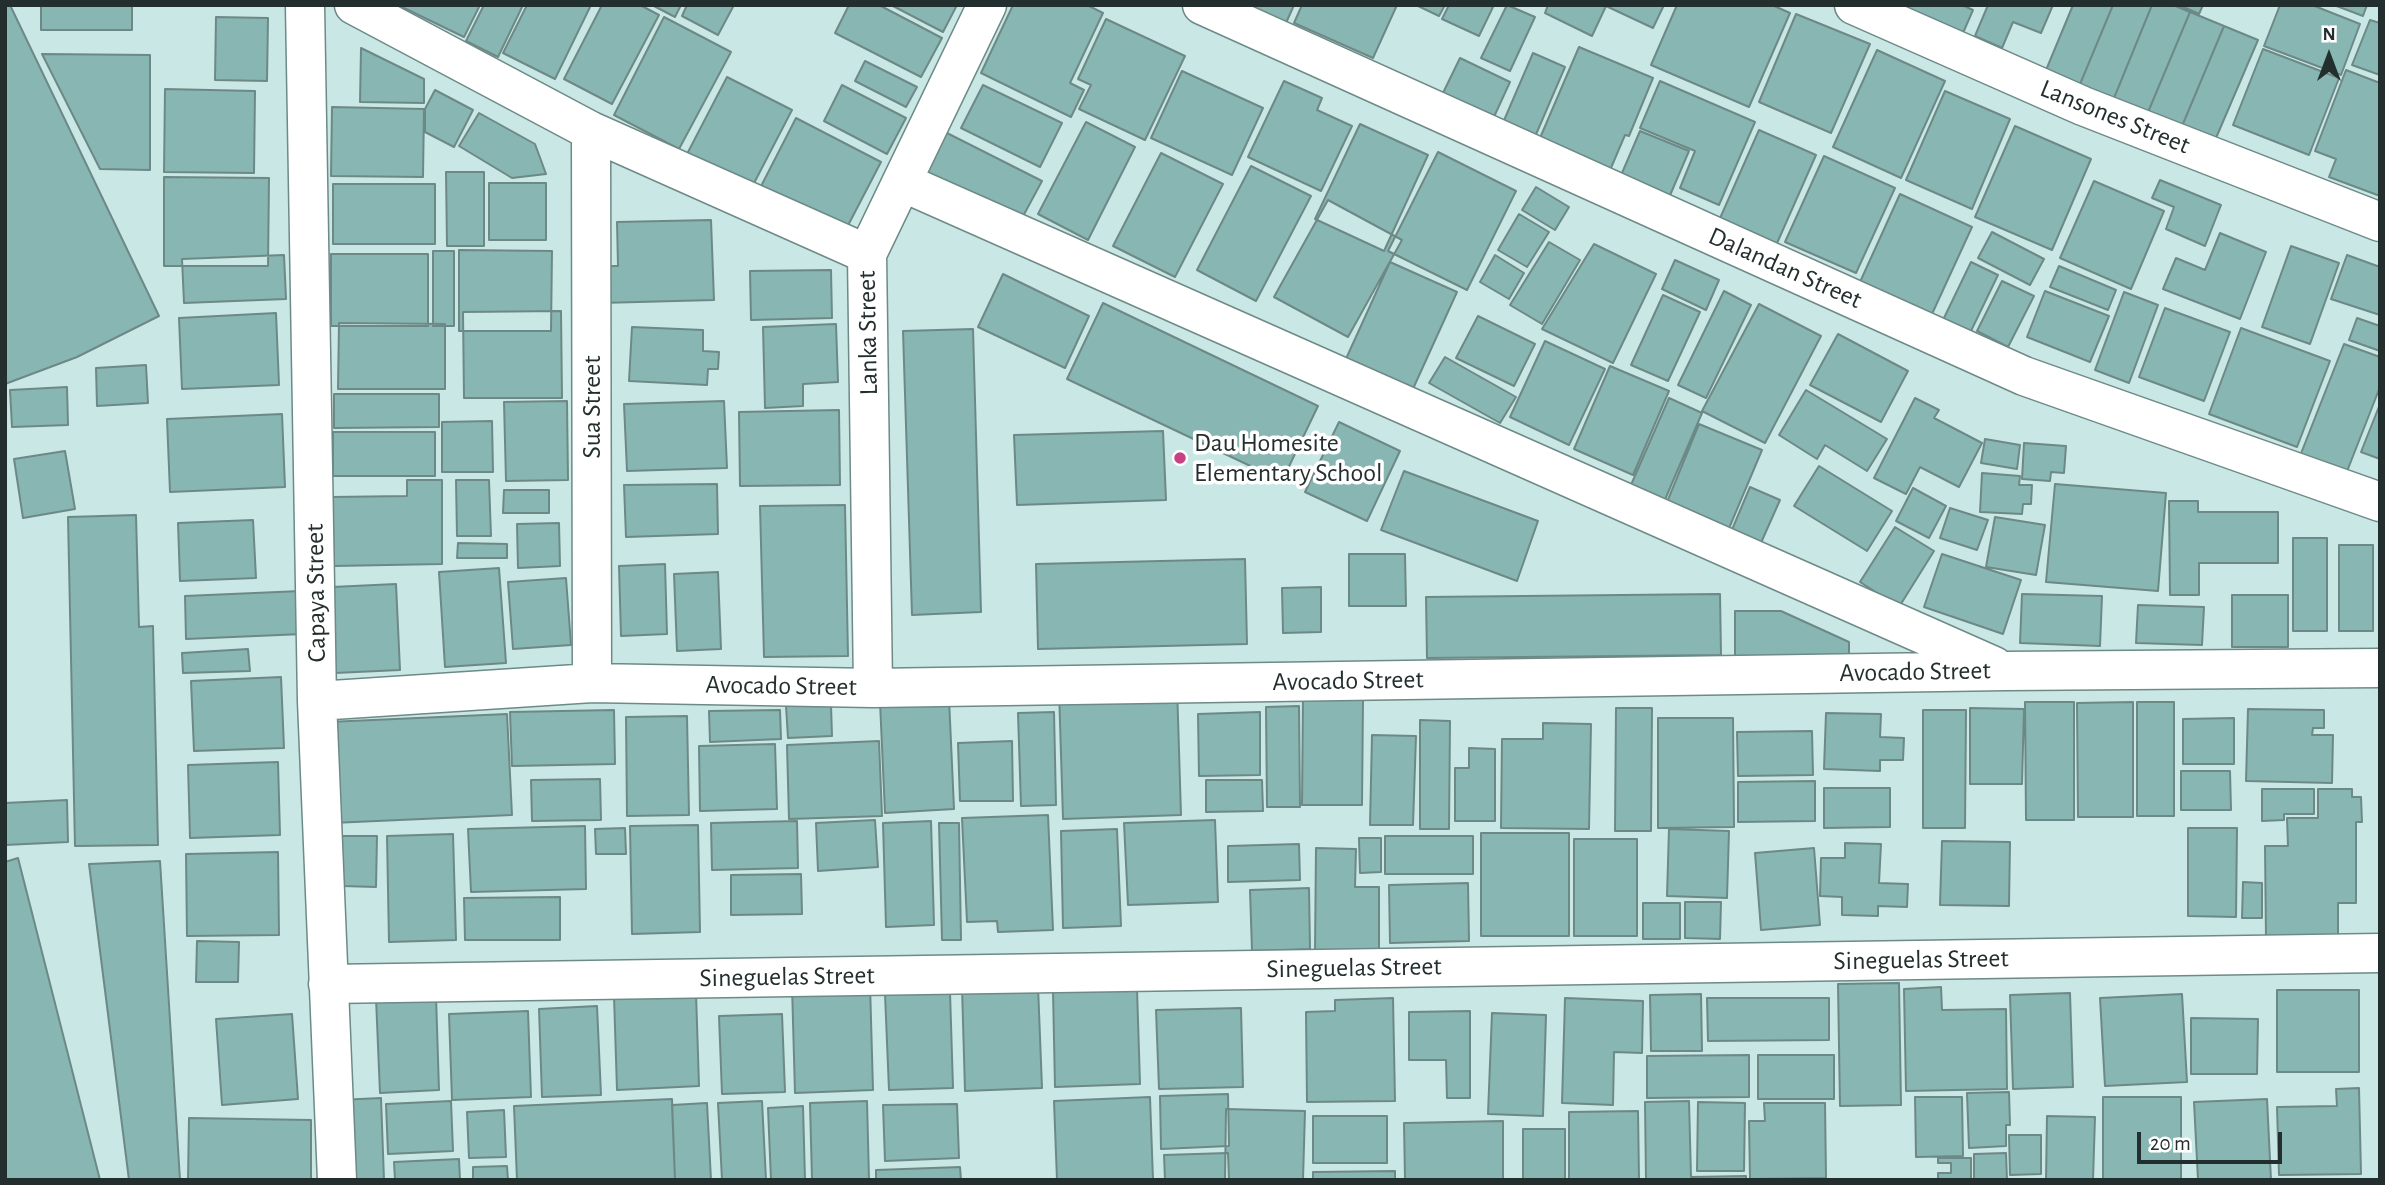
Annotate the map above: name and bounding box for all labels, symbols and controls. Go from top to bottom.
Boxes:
north arrow [2294,21,2364,91]
text: N [2322,25,2336,44]
street label: Lansones Street [2036,73,2194,161]
street label: Dalandan Street [1704,220,1866,316]
street label: Lanka Street [851,270,885,396]
street label: Sua Street [576,355,608,459]
place label: Dau Homesite Elementary School [1194,427,1382,488]
marker: Dau Homesite Elementary School [1172,450,1188,466]
street label: Capaya Street [299,523,333,663]
street label: Avocado Street [1839,655,1991,689]
street label: Avocado Street [1272,664,1424,698]
street label: Avocado Street [705,669,857,703]
street label: Sineguelas Street [1833,943,2009,977]
street label: Sineguelas Street [1266,951,1442,985]
street label: Sineguelas Street [699,960,875,994]
scale bar [2140,1118,2285,1162]
text: 20 m [2150,1133,2191,1154]

